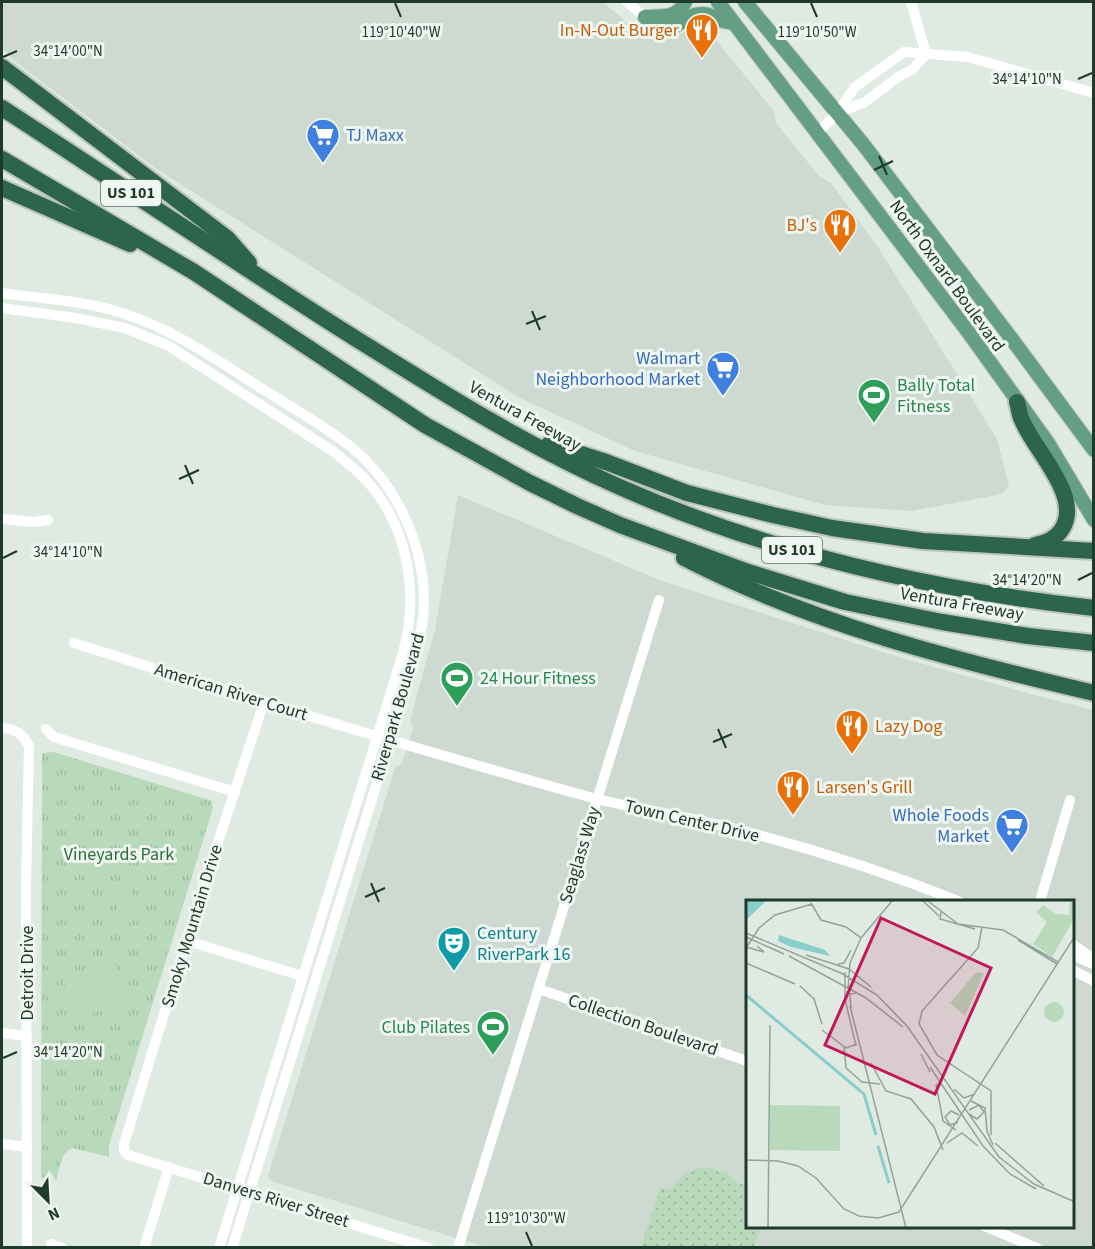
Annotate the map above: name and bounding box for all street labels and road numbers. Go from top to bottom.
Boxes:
road number: US 101 [101,180,161,206]
street label: North Oxnard Boulevard [883,195,1011,357]
street label: Ventura Freeway [464,375,586,458]
road number: US 101 [762,537,822,563]
street label: Ventura Freeway [898,581,1026,627]
street label: Riverpark Boulevard [365,630,431,784]
street label: American River Court [151,657,311,727]
street label: Town Center Drive [622,793,762,849]
street label: Seaglass Way [553,803,607,907]
street label: Smoky Mountain Drive [155,841,229,1011]
street label: Detroit Drive [15,926,40,1020]
street label: Collection Boulevard [565,988,721,1062]
street label: Danvers River Street [200,1166,352,1234]

